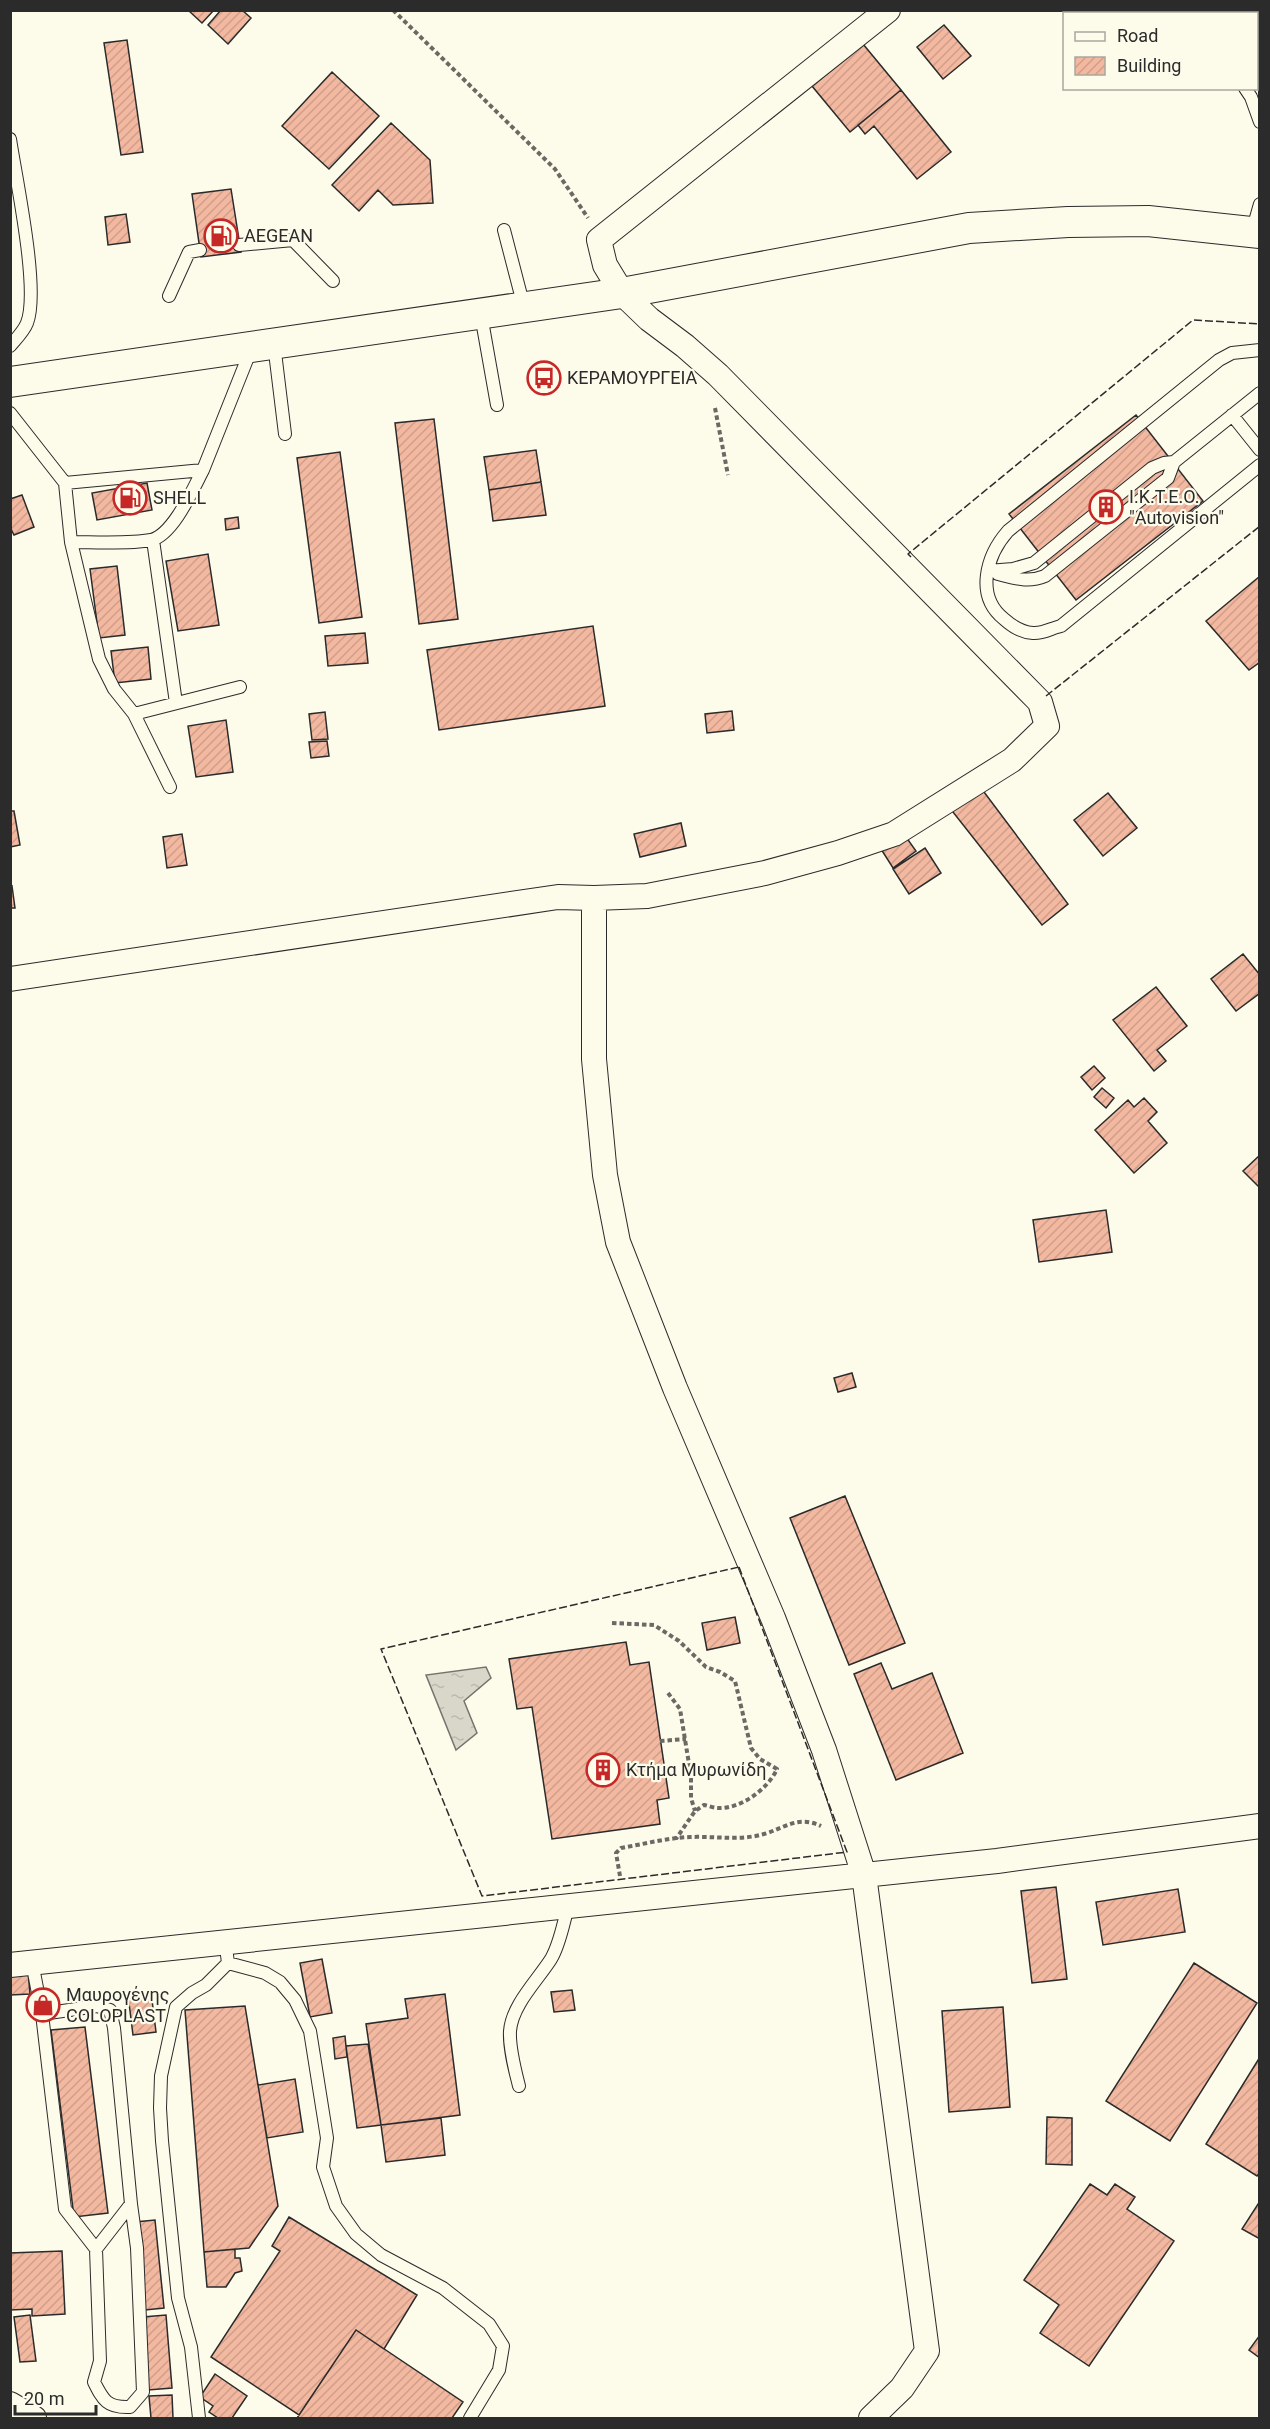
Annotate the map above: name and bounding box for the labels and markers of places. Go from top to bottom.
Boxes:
fuel station icon: AEGEAN [203,218,239,254]
place label: AEGEAN [244,225,313,246]
bus stop icon: ΚΕΡΑΜΟΥΡΓΕΙΑ [526,360,562,396]
place label: ΚΕΡΑΜΟΥΡΓΕΙΑ [567,367,698,388]
fuel station icon: SHELL [112,480,148,516]
place label: I.Κ.Τ.Ε.Ο. "Autovision" [1129,486,1224,528]
place label: SHELL [153,487,206,508]
building icon: I.Κ.Τ.Ε.Ο. "Autovision" [1088,489,1124,525]
building icon: Κτήμα Μυρωνίδη [585,1752,621,1788]
place label: Κτήμα Μυρωνίδη [626,1759,767,1780]
place label: Μαυρογένης COLOPLAST [66,1984,169,2026]
shop icon: Μαυρογένης COLOPLAST [25,1987,61,2023]

